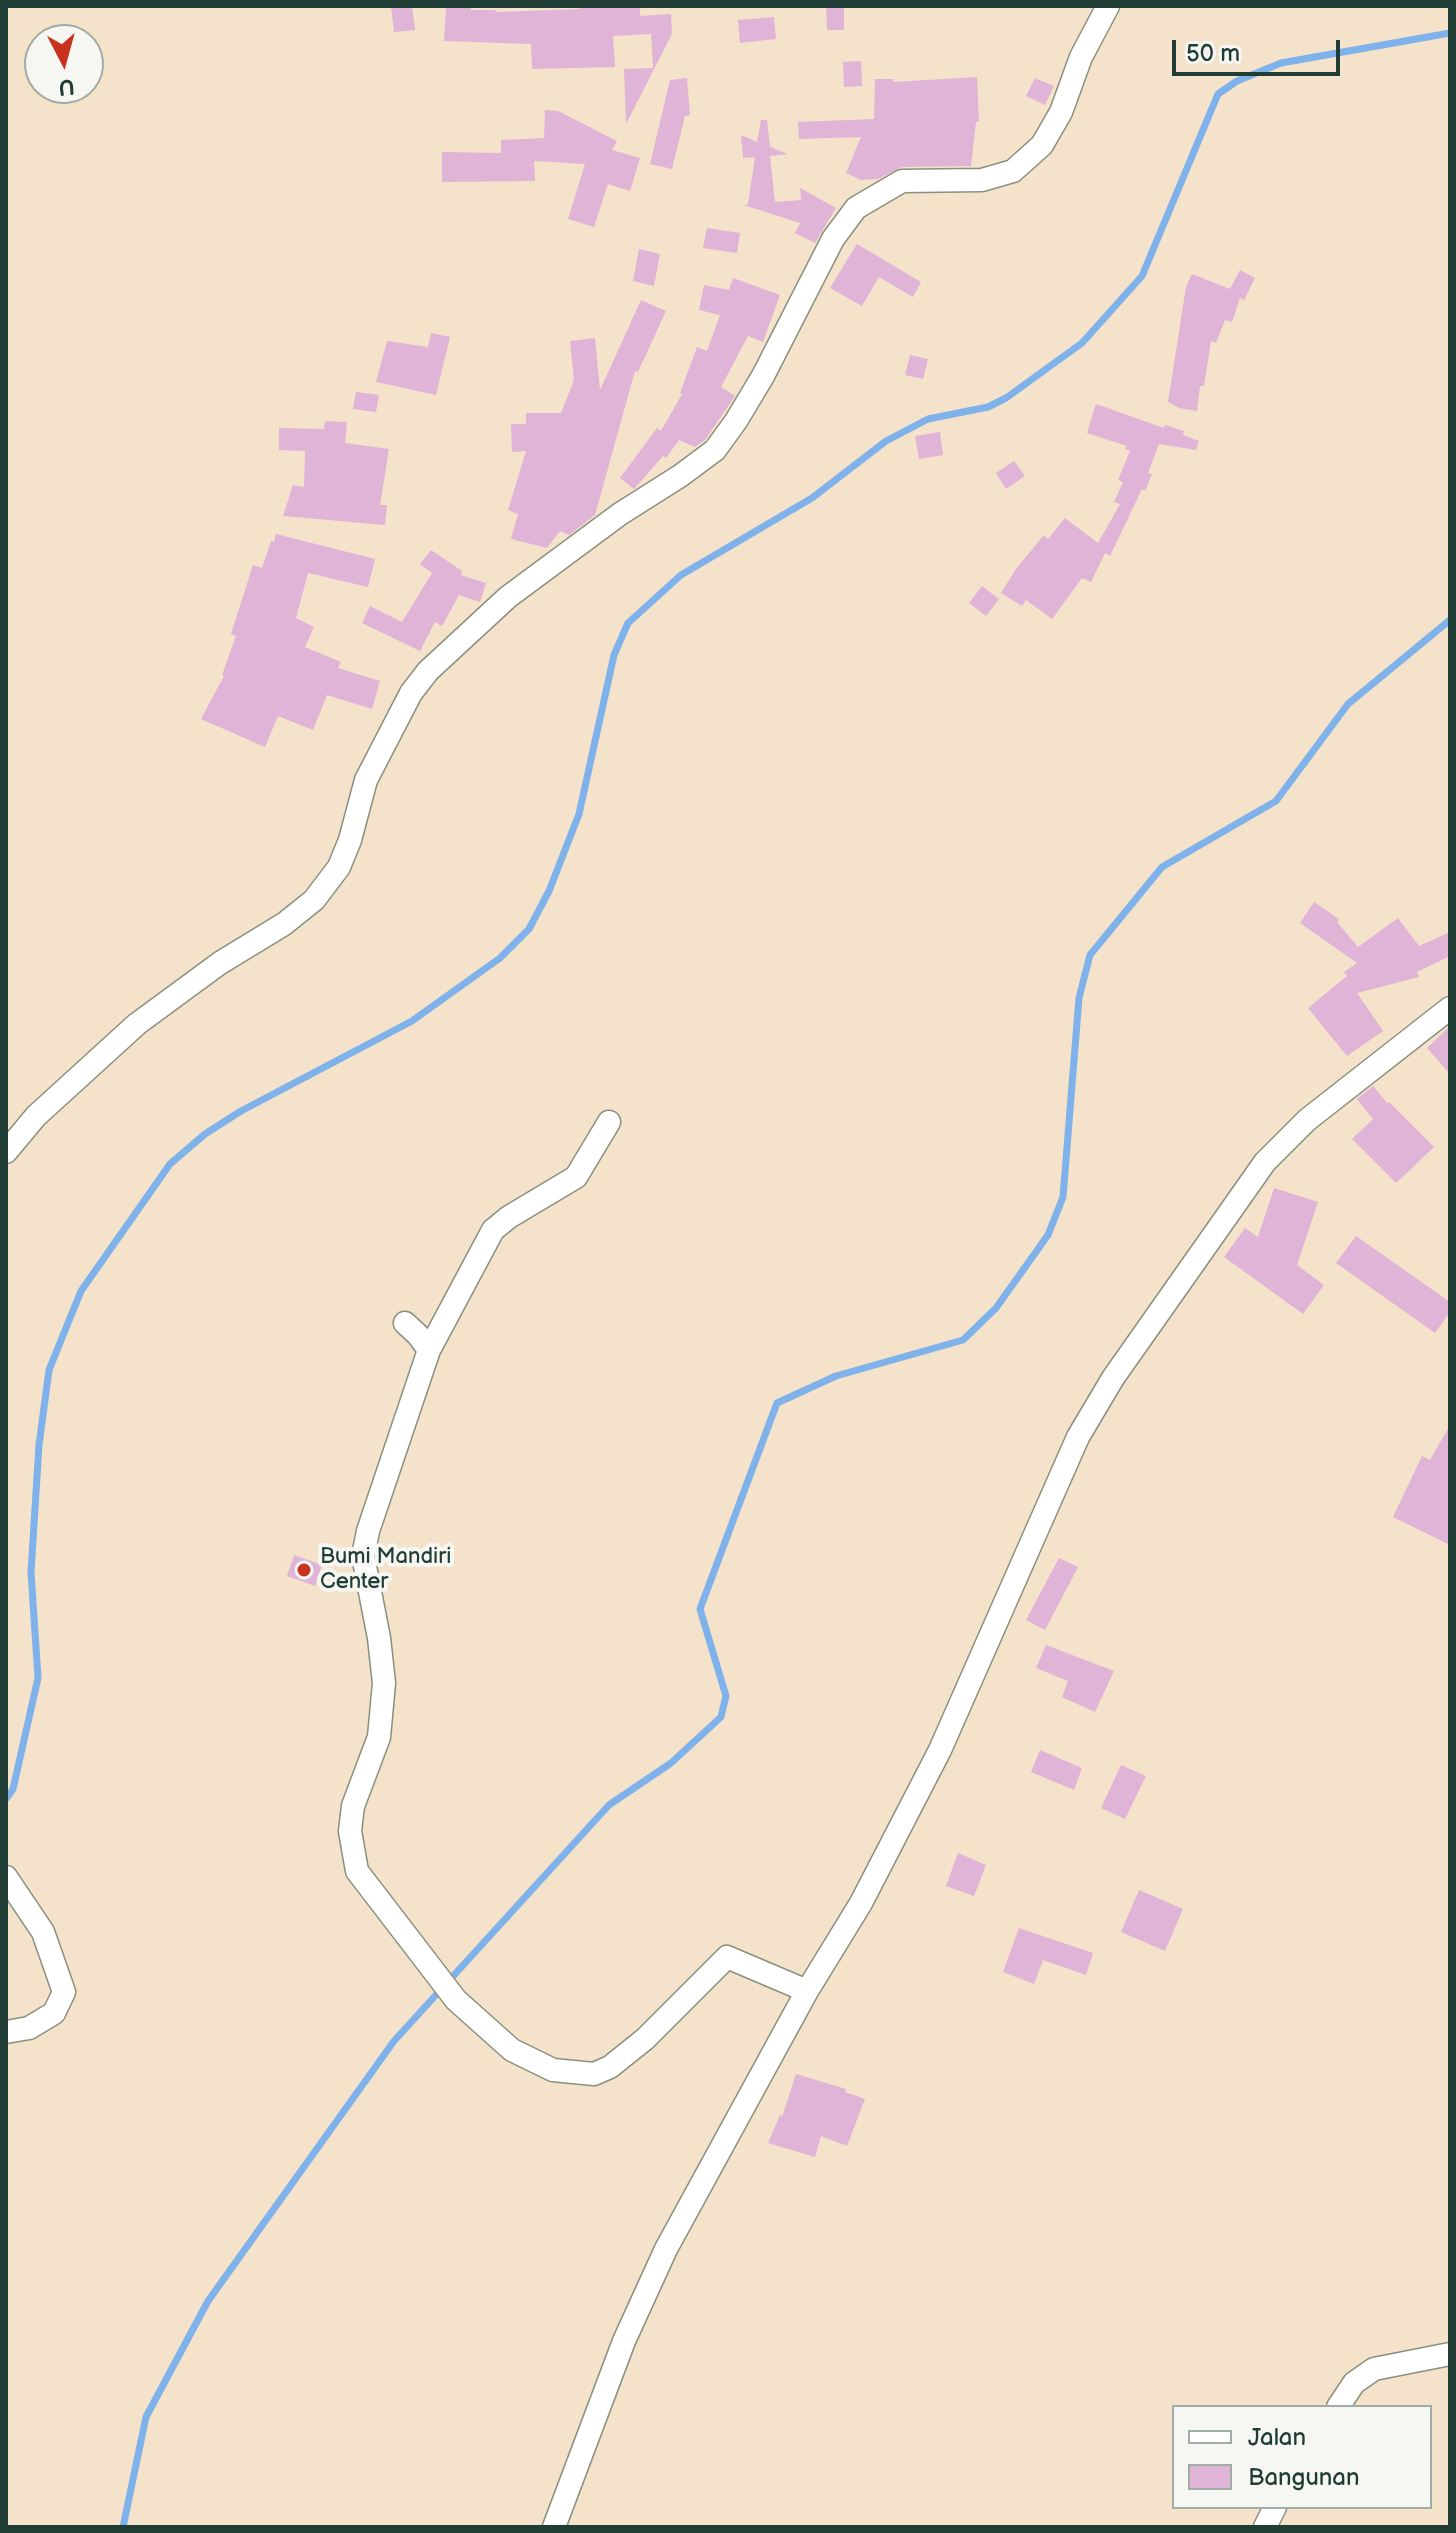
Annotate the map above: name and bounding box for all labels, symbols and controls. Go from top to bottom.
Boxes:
north arrow [24,24,104,104]
scale bar [1176,24,1344,74]
text: 50 m [1186,39,1240,68]
text: U [57,72,76,101]
place label: Bumi Mandiri Center [320,1544,451,1596]
marker: Bumi Mandiri Center [295,1561,313,1579]
legend [1172,2405,1432,2509]
text: Jalan [1248,2423,1306,2452]
text: Bangunan [1248,2463,1359,2492]

